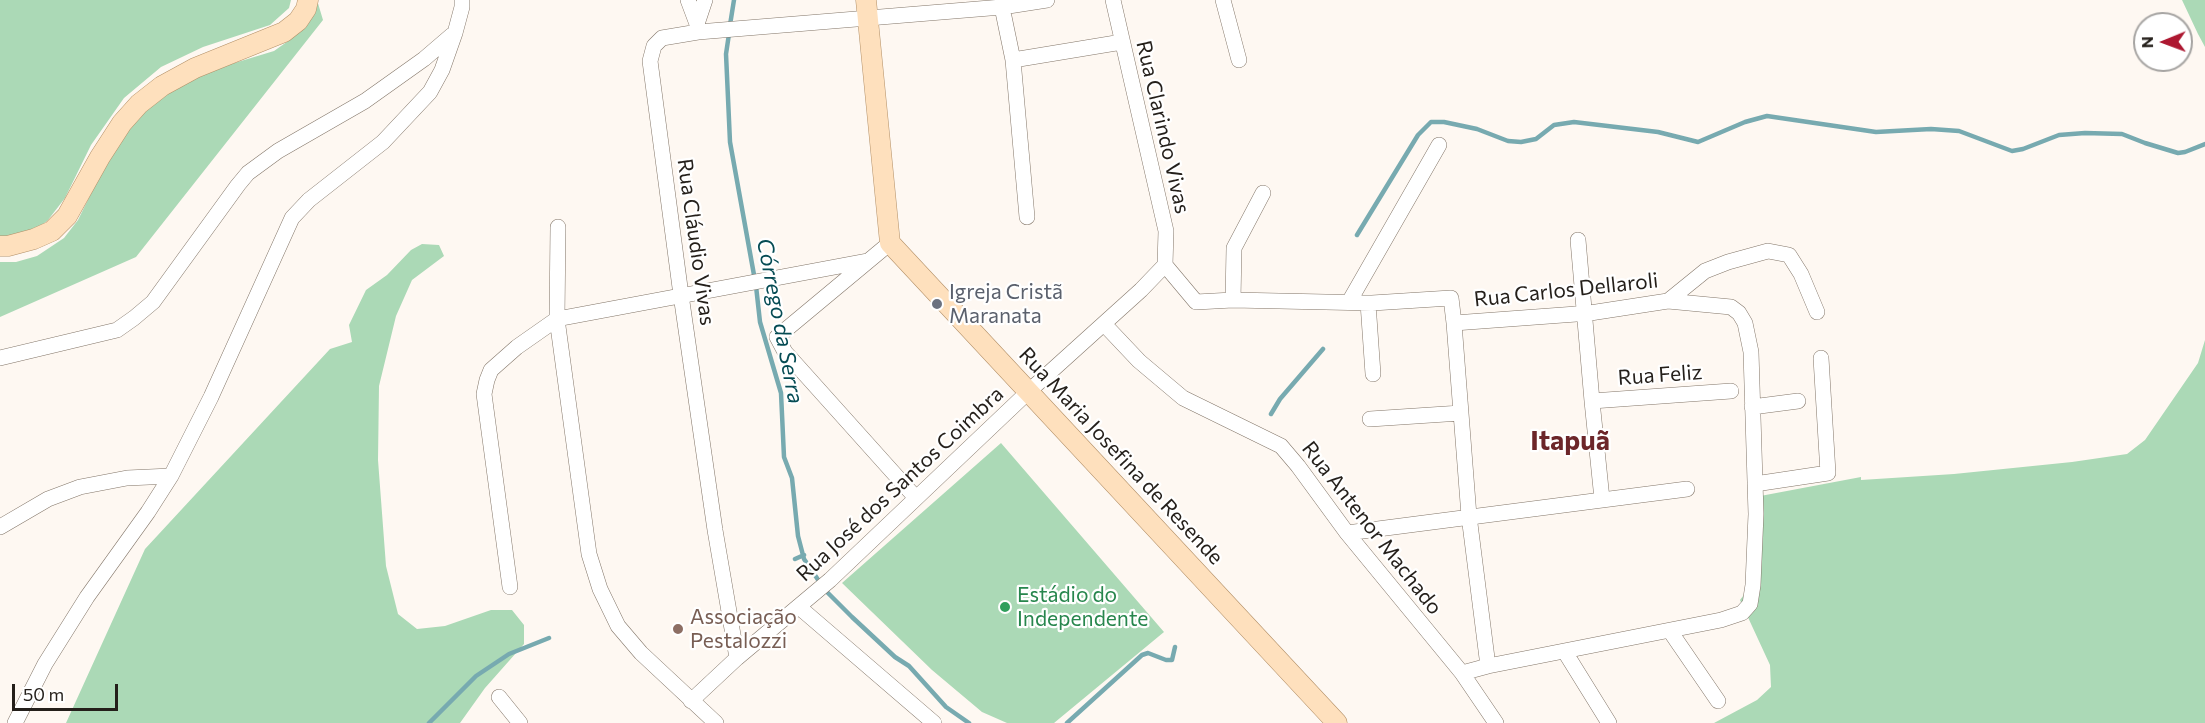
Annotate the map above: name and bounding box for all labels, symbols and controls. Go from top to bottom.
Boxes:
north arrow [2133,12,2193,72]
text: N [2137,36,2156,48]
street label: Rua Clarindo Vivas [1131,38,1195,216]
street label: Rua Cláudio Vivas [672,157,720,327]
water label: Córrego da Serra [751,236,809,406]
street label: Rua Carlos Dellaroli [1473,268,1659,312]
place label: Igreja Cristã Maranata [949,279,1063,329]
marker: Igreja Cristã Maranata [930,297,944,311]
street label: Rua Maria Josefina de Resende [1014,342,1228,570]
street label: Rua Feliz [1617,359,1703,391]
street label: Rua José dos Santos Coimbra [791,381,1009,587]
district label: Itapuã [1530,425,1610,457]
street label: Rua Antenor Machado [1297,436,1447,620]
place label: Estádio do Independente [1017,582,1148,632]
marker: Estádio do Independente [998,600,1012,614]
place label: Associação Pestalozzi [690,604,797,654]
marker: Associação Pestalozzi [671,622,685,636]
scale bar [15,672,122,710]
text: 50 m [23,683,64,705]

